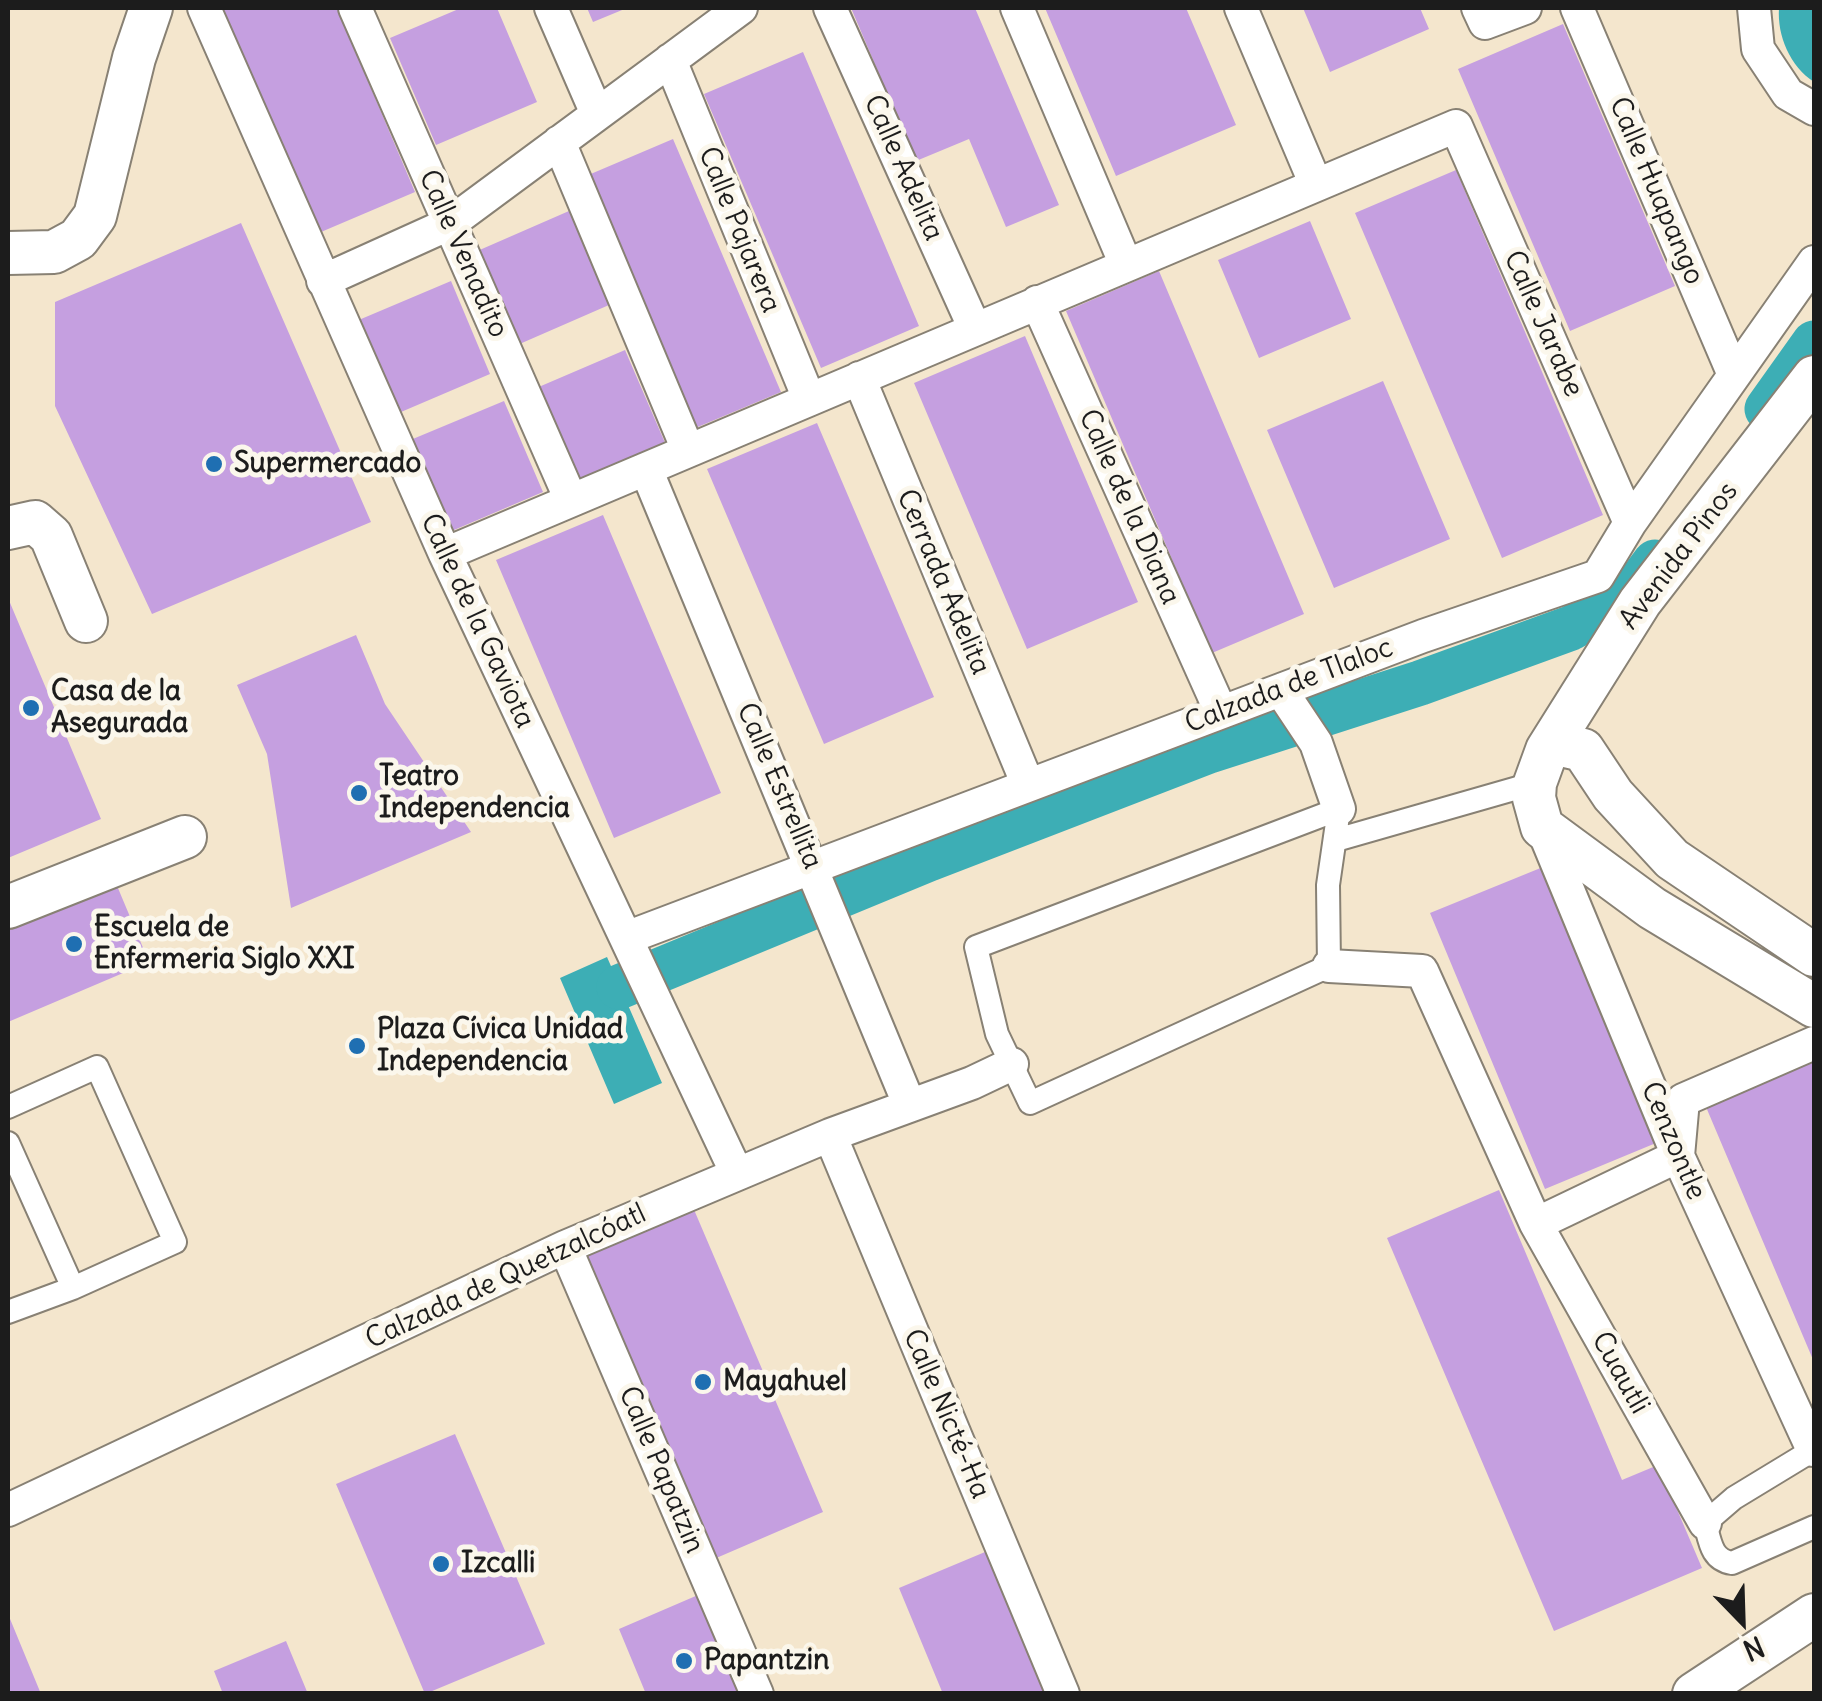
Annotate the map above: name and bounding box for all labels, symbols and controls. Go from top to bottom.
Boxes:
street label: Calle Adelita [856,90,950,246]
street label: Calle Huapango [1601,92,1711,290]
street label: Calle Pajarera [691,142,787,318]
street label: Calle Venadito [411,165,515,343]
street label: Calle Jarabe [1496,246,1590,402]
street label: Calle de la Diana [1071,404,1187,610]
place label: Supermercado [234,447,421,481]
marker: Supermercado [203,453,225,475]
street label: Avenida Pinos [1613,476,1745,636]
street label: Cerrada Adelita [889,484,997,680]
street label: Calle de la Gaviota [413,509,541,733]
street label: Calzada de Tlaloc [1180,631,1398,741]
place label: Casa de la Asegurada [51,675,188,741]
marker: Casa de la Asegurada [20,697,42,719]
street label: Calle Estrellita [729,698,829,874]
place label: Teatro Independencia [379,760,570,826]
marker: Teatro Independencia [348,782,370,804]
place label: Escuela de Enfermeria Siglo XXI [94,911,355,977]
marker: Escuela de Enfermeria Siglo XXI [63,933,85,955]
place label: Plaza Cívica Unidad Independencia [377,1013,623,1079]
marker: Plaza Cívica Unidad Independencia [346,1035,368,1057]
street label: Cenzontle [1633,1077,1713,1205]
street label: Calzada de Quetzalcóatl [360,1197,652,1357]
street label: Calle Nicté-Ha [895,1324,997,1504]
street label: Cuautli [1584,1326,1656,1420]
place label: Mayahuel [723,1365,847,1399]
marker: Mayahuel [692,1371,714,1393]
street label: Calle Papatzin [611,1382,711,1558]
place label: Izcalli [461,1547,535,1581]
marker: Izcalli [430,1553,452,1575]
north arrow [1692,1571,1792,1671]
text: N [1738,1628,1770,1669]
place label: Papantzin [704,1644,829,1678]
marker: Papantzin [673,1650,695,1672]

